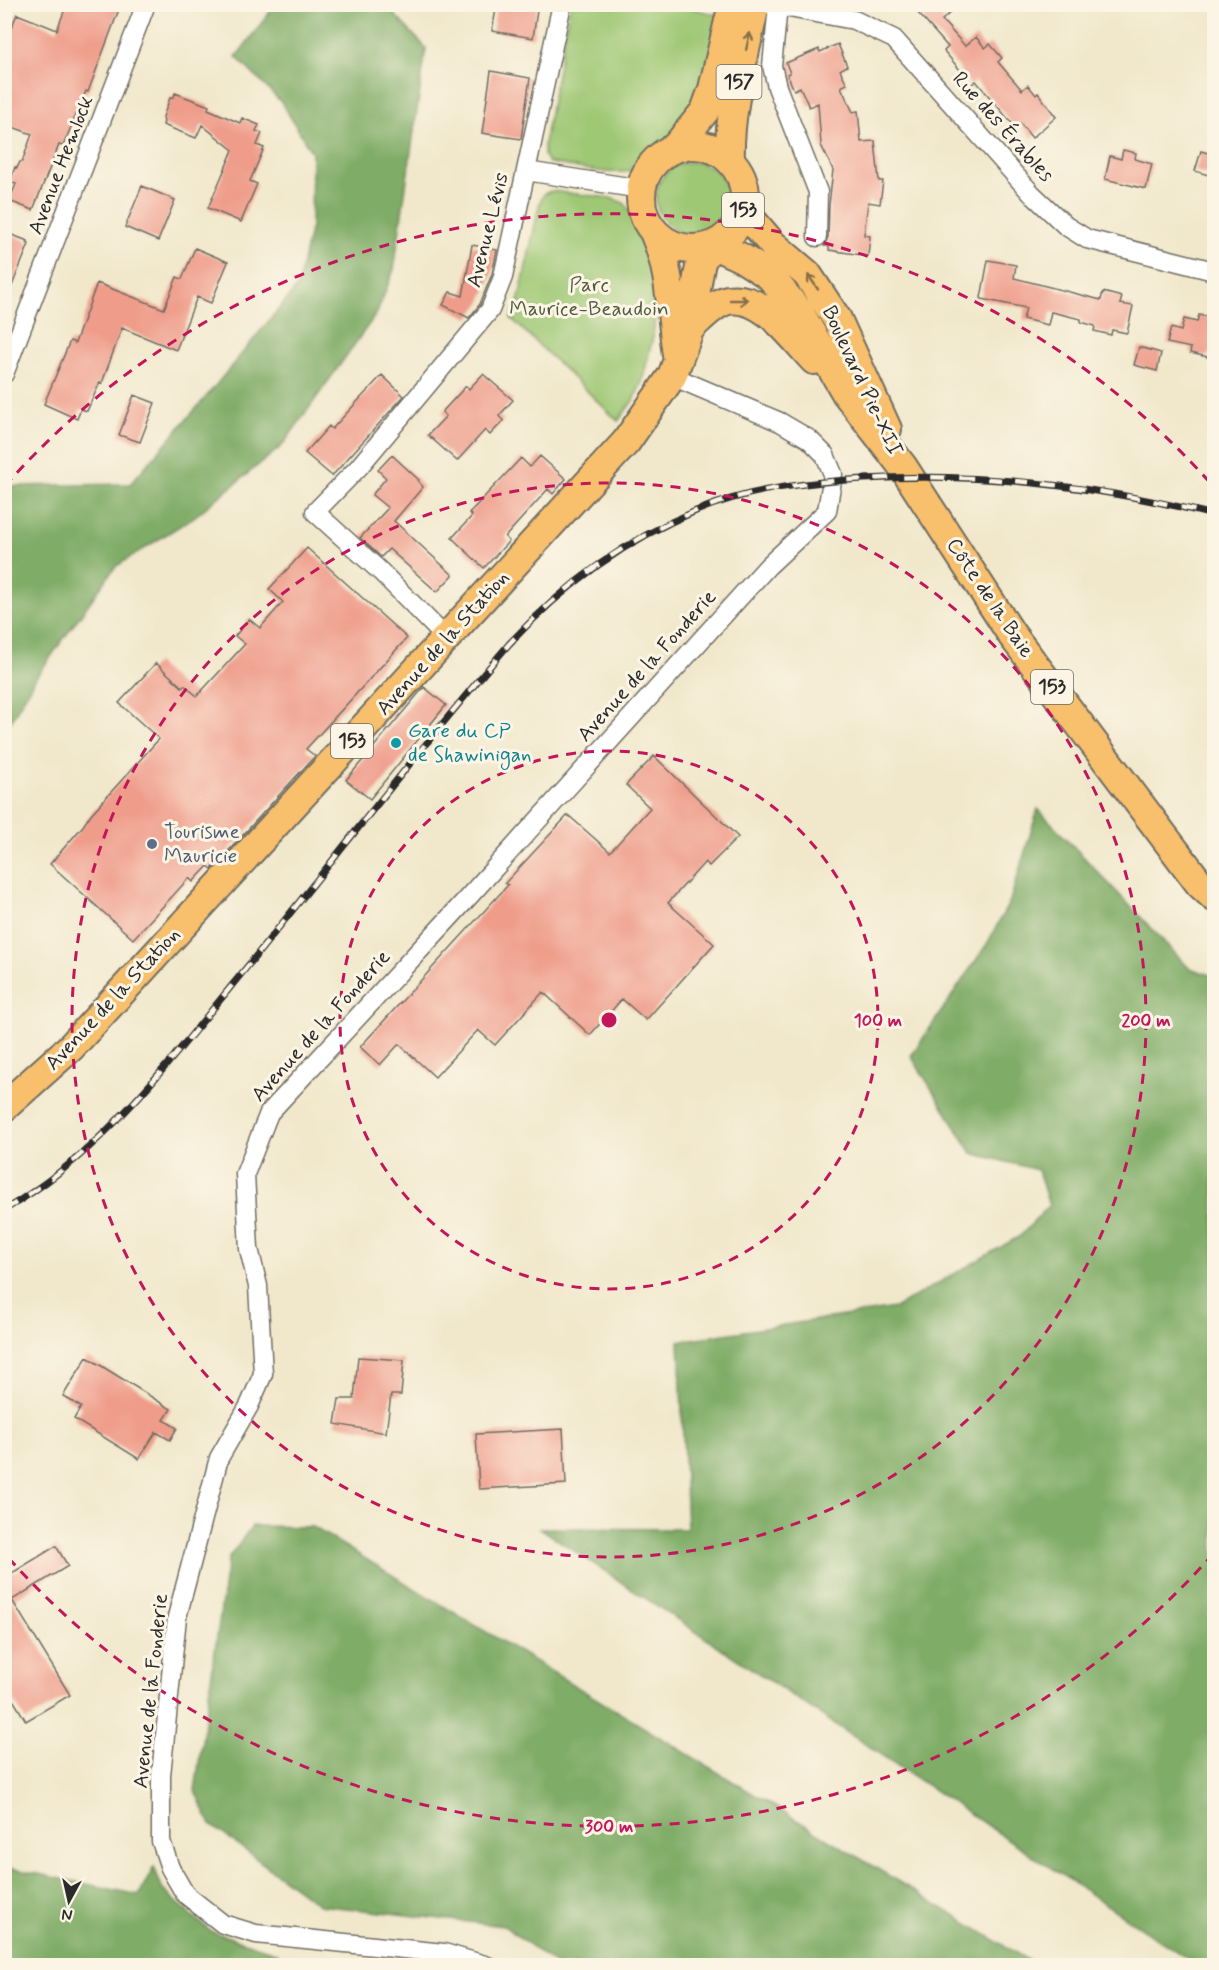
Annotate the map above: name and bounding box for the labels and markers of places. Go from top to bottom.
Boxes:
place label: Gare du CP de Shawinigan [408,717,532,770]
marker: Gare du CP de Shawinigan [389,736,403,750]
place label: Tourisme Mauricie [164,818,240,870]
marker: Tourisme Mauricie [145,837,159,851]
centre of rings [599,1010,619,1030]

